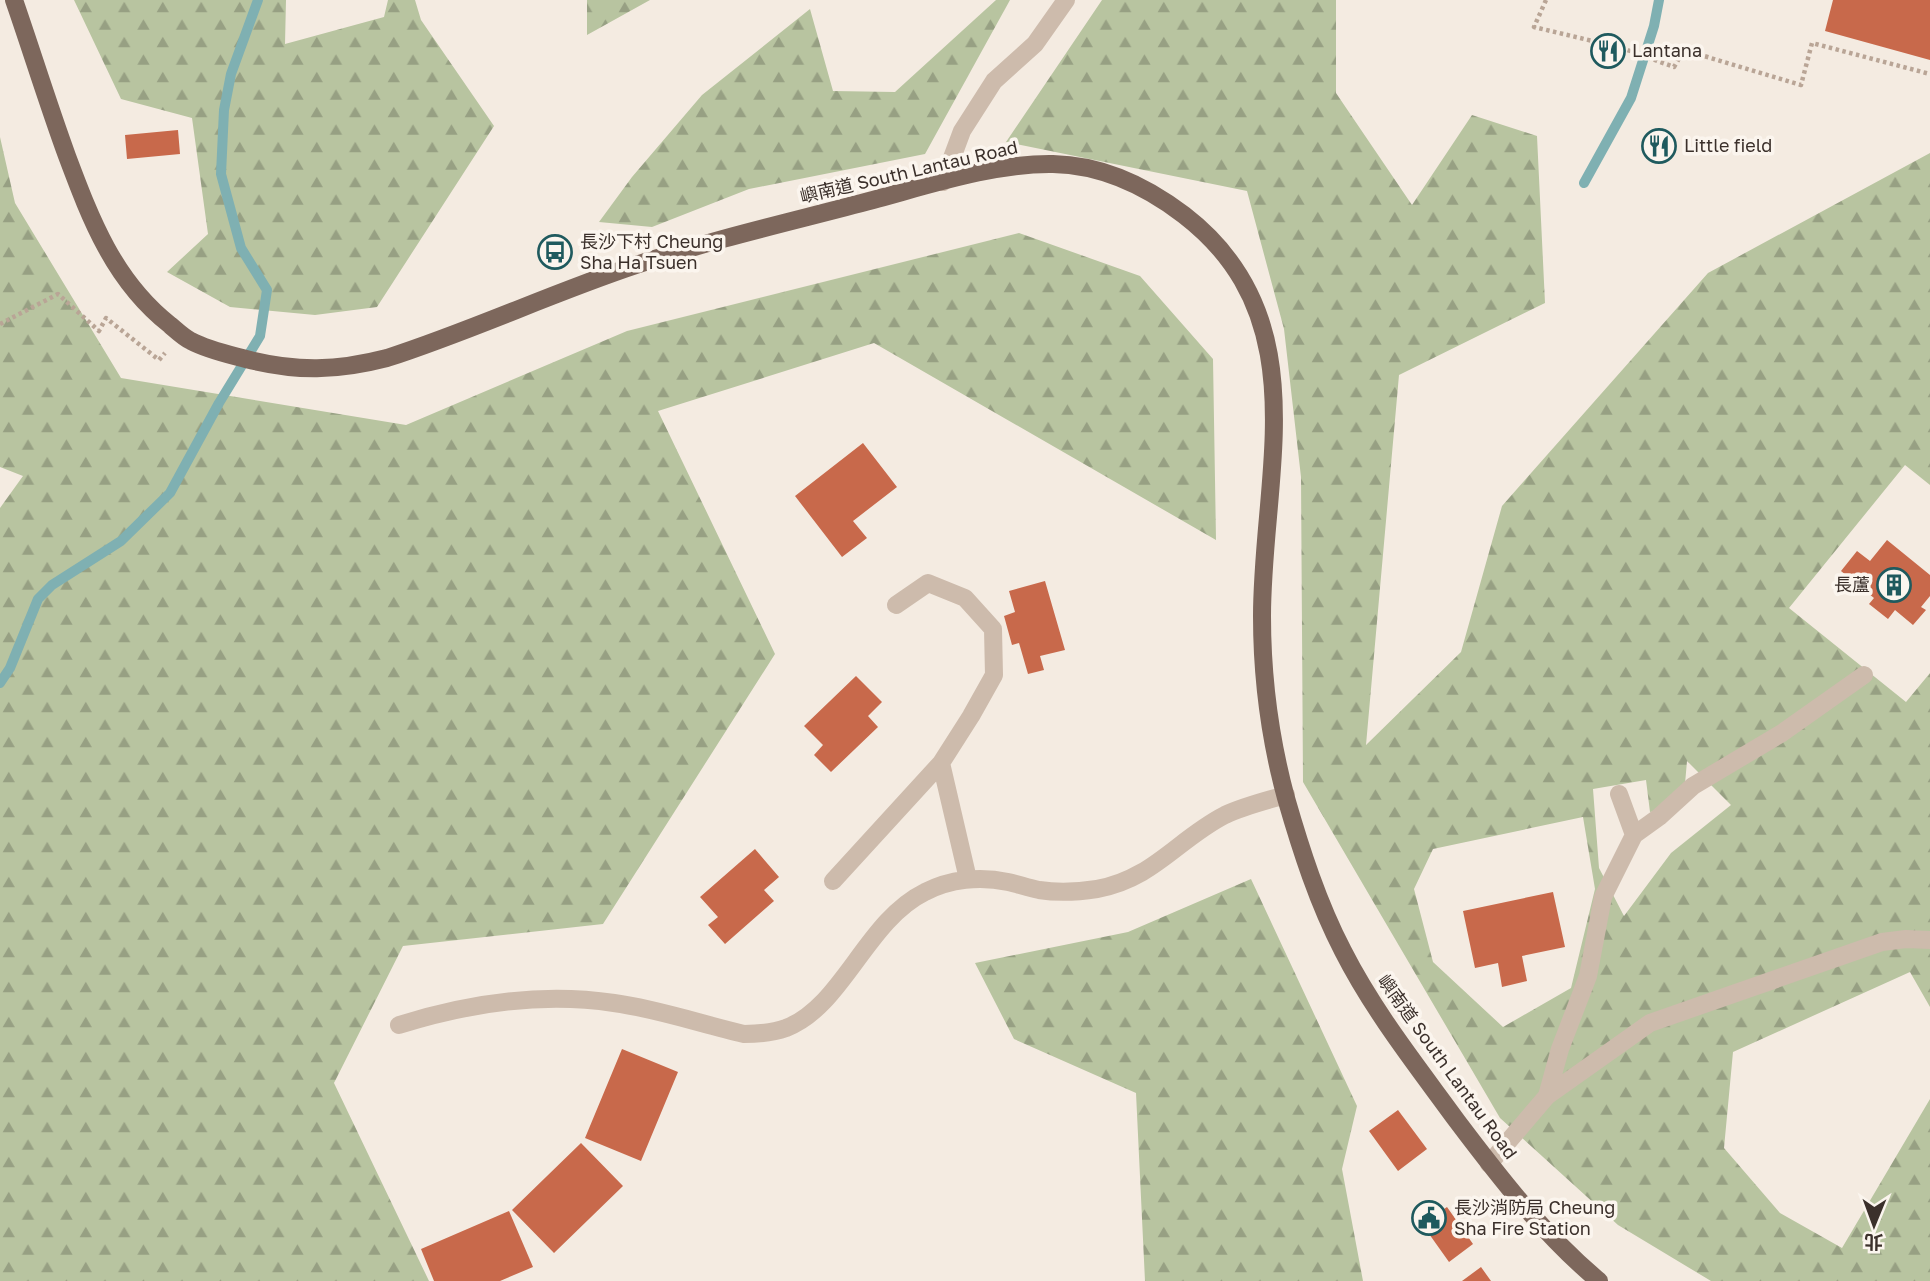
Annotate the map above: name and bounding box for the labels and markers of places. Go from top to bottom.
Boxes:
restaurant icon: Lantana [1589,32,1627,70]
place label: Lantana [1632,39,1702,61]
restaurant icon: Little field [1640,127,1678,165]
place label: Little field [1684,134,1772,156]
place label: 長沙下村 Cheung Sha Ha Tsuen [580,230,723,273]
bus stop icon: 長沙下村 Cheung Sha Ha Tsuen [536,233,574,271]
building icon: 長蘆 [1875,566,1913,604]
place label: 長蘆 [1834,573,1870,595]
place label: 長沙消防局 Cheung Sha Fire Station [1454,1196,1615,1239]
public building icon: 長沙消防局 Cheung Sha Fire Station [1410,1199,1448,1237]

